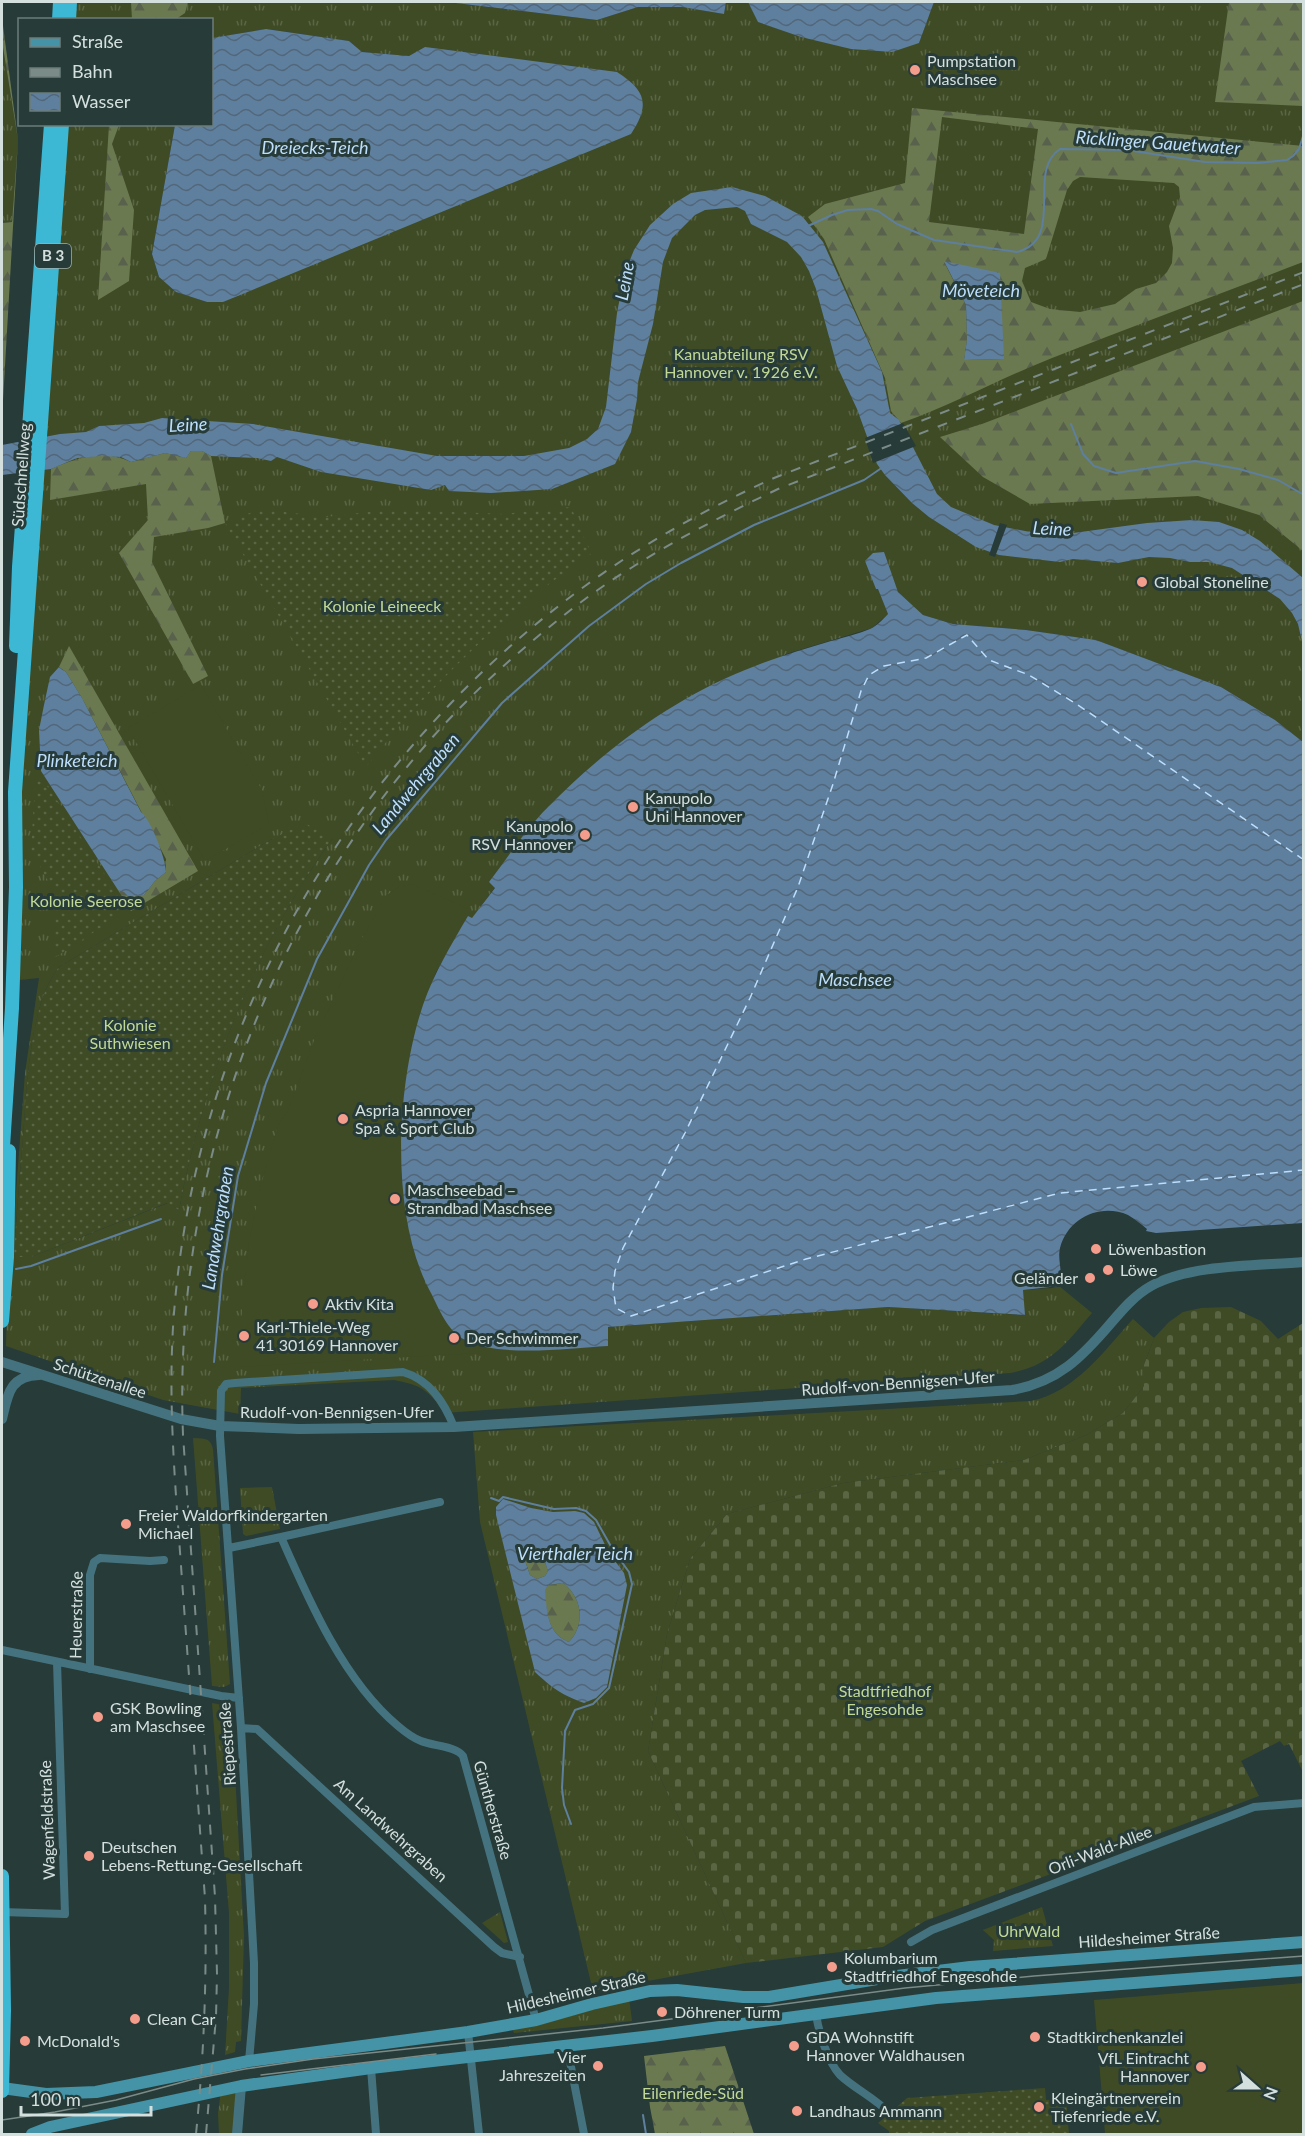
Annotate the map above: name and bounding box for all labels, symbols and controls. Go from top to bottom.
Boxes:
legend [18,18,213,126]
text: Straße [72,30,123,52]
place label: Pumpstation Maschsee [927,51,1016,88]
text: Bahn [72,60,113,82]
marker: Pumpstation Maschsee [908,63,922,77]
text: Wasser [72,90,131,112]
water label: Ricklinger Gauetwater [1075,125,1242,159]
water label: Dreiecks-Teich [261,136,369,158]
road number: B 3 [35,244,71,268]
water label: Leine [610,260,638,302]
water label: Möveteich [942,279,1020,301]
park label: Kanuabteilung RSV Hannover v. 1926 e.V. [664,344,818,381]
water label: Leine [168,412,208,436]
street label: Südschnellweg [7,422,34,528]
water label: Leine [1032,516,1072,540]
place label: Global Stoneline [1154,572,1269,591]
marker: Global Stoneline [1135,575,1149,589]
park label: Kolonie Leineeck [323,596,442,615]
water label: Landwehrgraben [367,728,464,838]
water label: Plinketeich [37,749,117,771]
place label: Kanupolo Uni Hannover [645,788,743,825]
marker: Kanupolo Uni Hannover [626,800,640,814]
place label: Kanupolo RSV Hannover [471,816,573,853]
marker: Kanupolo RSV Hannover [578,828,592,842]
park label: Kolonie Seerose [30,891,142,910]
water label: Maschsee [818,968,892,990]
park label: Kolonie Suthwiesen [89,1015,171,1052]
place label: Aspria Hannover Spa & Sport Club [355,1100,475,1137]
marker: Aspria Hannover Spa & Sport Club [336,1112,350,1126]
water label: Landwehrgraben [196,1164,238,1291]
place label: Maschseebad – Strandbad Maschsee [407,1180,552,1217]
marker: Maschseebad – Strandbad Maschsee [388,1192,402,1206]
place label: Löwenbastion [1108,1239,1206,1258]
marker: Löwenbastion [1089,1242,1103,1256]
place label: Löwe [1120,1260,1158,1279]
marker: Löwe [1101,1263,1115,1277]
place label: Geländer [1014,1268,1078,1287]
marker: Geländer [1083,1271,1097,1285]
place label: Aktiv Kita [325,1294,394,1313]
marker: Aktiv Kita [306,1297,320,1311]
place label: Karl-Thiele-Weg 41 30169 Hannover [256,1317,398,1354]
place label: Der Schwimmer [466,1328,578,1347]
marker: Karl-Thiele-Weg 41 30169 Hannover [237,1329,251,1343]
marker: Der Schwimmer [447,1331,461,1345]
street label: Schützenallee [51,1354,149,1402]
street label: Rudolf-von-Bennigsen-Ufer [801,1366,995,1399]
street label: Rudolf-von-Bennigsen-Ufer [240,1402,434,1421]
place label: Freier Waldorfkindergarten Michael [138,1505,328,1542]
marker: Freier Waldorfkindergarten Michael [119,1517,133,1531]
water label: Vierthaler Teich [517,1542,633,1564]
street label: Heuerstraße [65,1571,86,1659]
park label: Stadtfriedhof Engesohde [839,1681,932,1718]
place label: GSK Bowling am Maschsee [110,1698,205,1735]
street label: Riepestraße [214,1702,239,1786]
marker: GSK Bowling am Maschsee [91,1710,105,1724]
street label: Güntherstraße [470,1758,517,1862]
street label: Wagenfeldstraße [35,1760,58,1880]
street label: Am Landwehrgraben [331,1774,452,1885]
street label: Orli-Wald-Allee [1045,1821,1154,1878]
place label: Deutschen Lebens-Rettung-Gesellschaft [101,1837,303,1874]
marker: Deutschen Lebens-Rettung-Gesellschaft [82,1849,96,1863]
park label: UhrWald [998,1921,1060,1940]
street label: Hildesheimer Straße [1078,1922,1220,1951]
place label: Kolumbarium Stadtfriedhof Engesohde [844,1948,1017,1985]
marker: Kolumbarium Stadtfriedhof Engesohde [825,1960,839,1974]
street label: Hildesheimer Straße [505,1966,647,2017]
place label: Döhrener Turm [674,2002,780,2021]
marker: Döhrener Turm [655,2005,669,2019]
place label: Clean Car [147,2009,216,2028]
marker: Clean Car [128,2012,142,2026]
place label: GDA Wohnstift Hannover Waldhausen [806,2027,965,2064]
place label: Stadtkirchenkanzlei [1047,2027,1183,2046]
marker: Stadtkirchenkanzlei [1028,2030,1042,2044]
place label: McDonald's [37,2031,120,2050]
marker: McDonald's [18,2034,32,2048]
marker: GDA Wohnstift Hannover Waldhausen [787,2039,801,2053]
place label: Vier Jahreszeiten [499,2047,586,2084]
place label: VfL Eintracht Hannover [1098,2048,1189,2085]
north arrow [1227,2058,1287,2118]
marker: Vier Jahreszeiten [591,2059,605,2073]
marker: VfL Eintracht Hannover [1194,2060,1208,2074]
scale bar [21,2079,152,2117]
park label: Eilenriede-Süd [642,2083,744,2102]
text: N [1260,2084,1283,2103]
text: 100 m [30,2088,81,2110]
place label: Kleingärtnerverein Tiefenriede e.V. [1051,2088,1181,2125]
marker: Kleingärtnerverein Tiefenriede e.V. [1032,2100,1046,2114]
place label: Landhaus Ammann [809,2101,942,2120]
marker: Landhaus Ammann [790,2104,804,2118]

